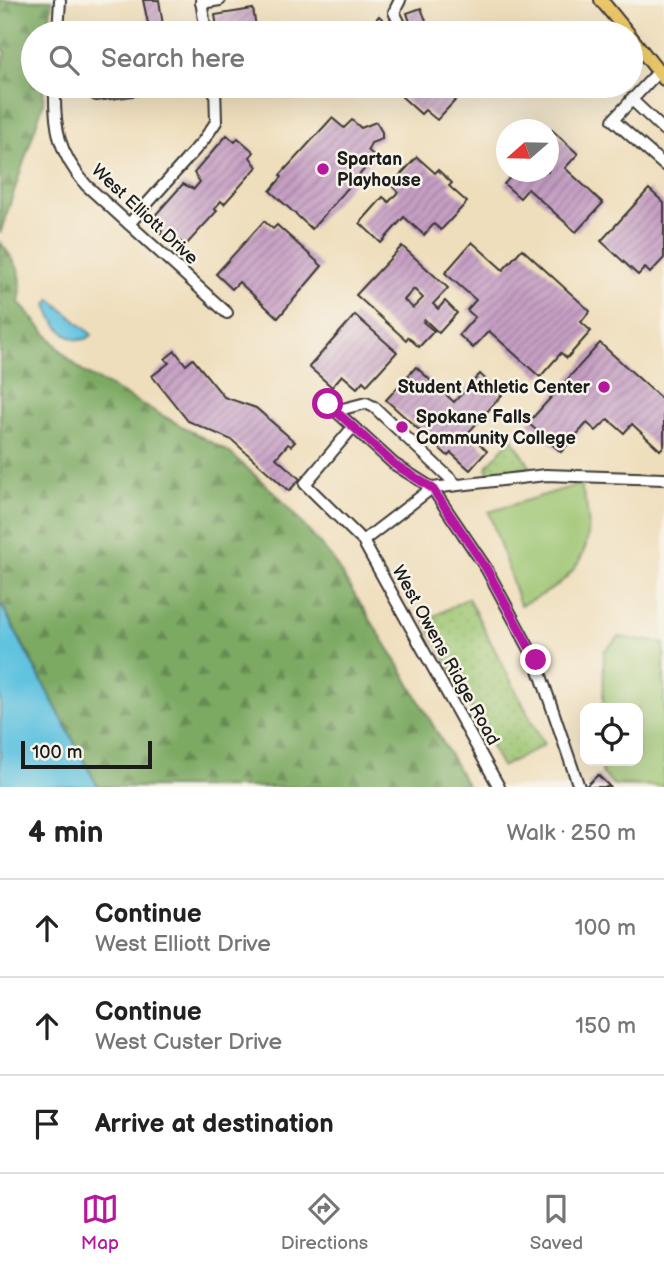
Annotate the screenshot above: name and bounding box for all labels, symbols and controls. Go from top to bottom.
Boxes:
search box [21,21,643,98]
icon: search [45,41,83,79]
text: Search here [101,44,245,75]
north arrow [496,119,559,182]
place label: Spartan Playhouse [337,149,421,191]
street label: West Elliott Drive [87,160,202,269]
marker: Spartan Playhouse [315,161,331,177]
place label: Student Athletic Center [398,377,591,398]
marker: Student Athletic Center [596,379,612,395]
route start [312,388,343,419]
place label: Spokane Falls Community College [416,407,576,449]
marker: Spokane Falls Community College [394,419,410,435]
street label: West Owens Ridge Road [387,562,504,749]
route end [520,644,551,675]
map controls [580,703,643,766]
button: locate [580,703,643,766]
scale bar [21,738,152,770]
text: 100 m [32,741,83,764]
text: 4 min [28,815,103,851]
text: Walk · 250 m [506,819,636,847]
text: Continue [95,899,202,930]
icon: ahead [28,909,66,947]
text: 100 m [575,914,636,942]
text: West Elliott Drive [95,930,271,958]
text: Continue [95,997,202,1028]
icon: ahead [28,1007,66,1045]
text: 150 m [575,1012,636,1040]
text: West Custer Drive [95,1028,282,1056]
icon: arrive [28,1105,66,1143]
text: Arrive at destination [95,1109,334,1140]
tab: Map [81,1190,119,1255]
tab: Directions [281,1190,368,1255]
tab: Saved [530,1190,583,1255]

